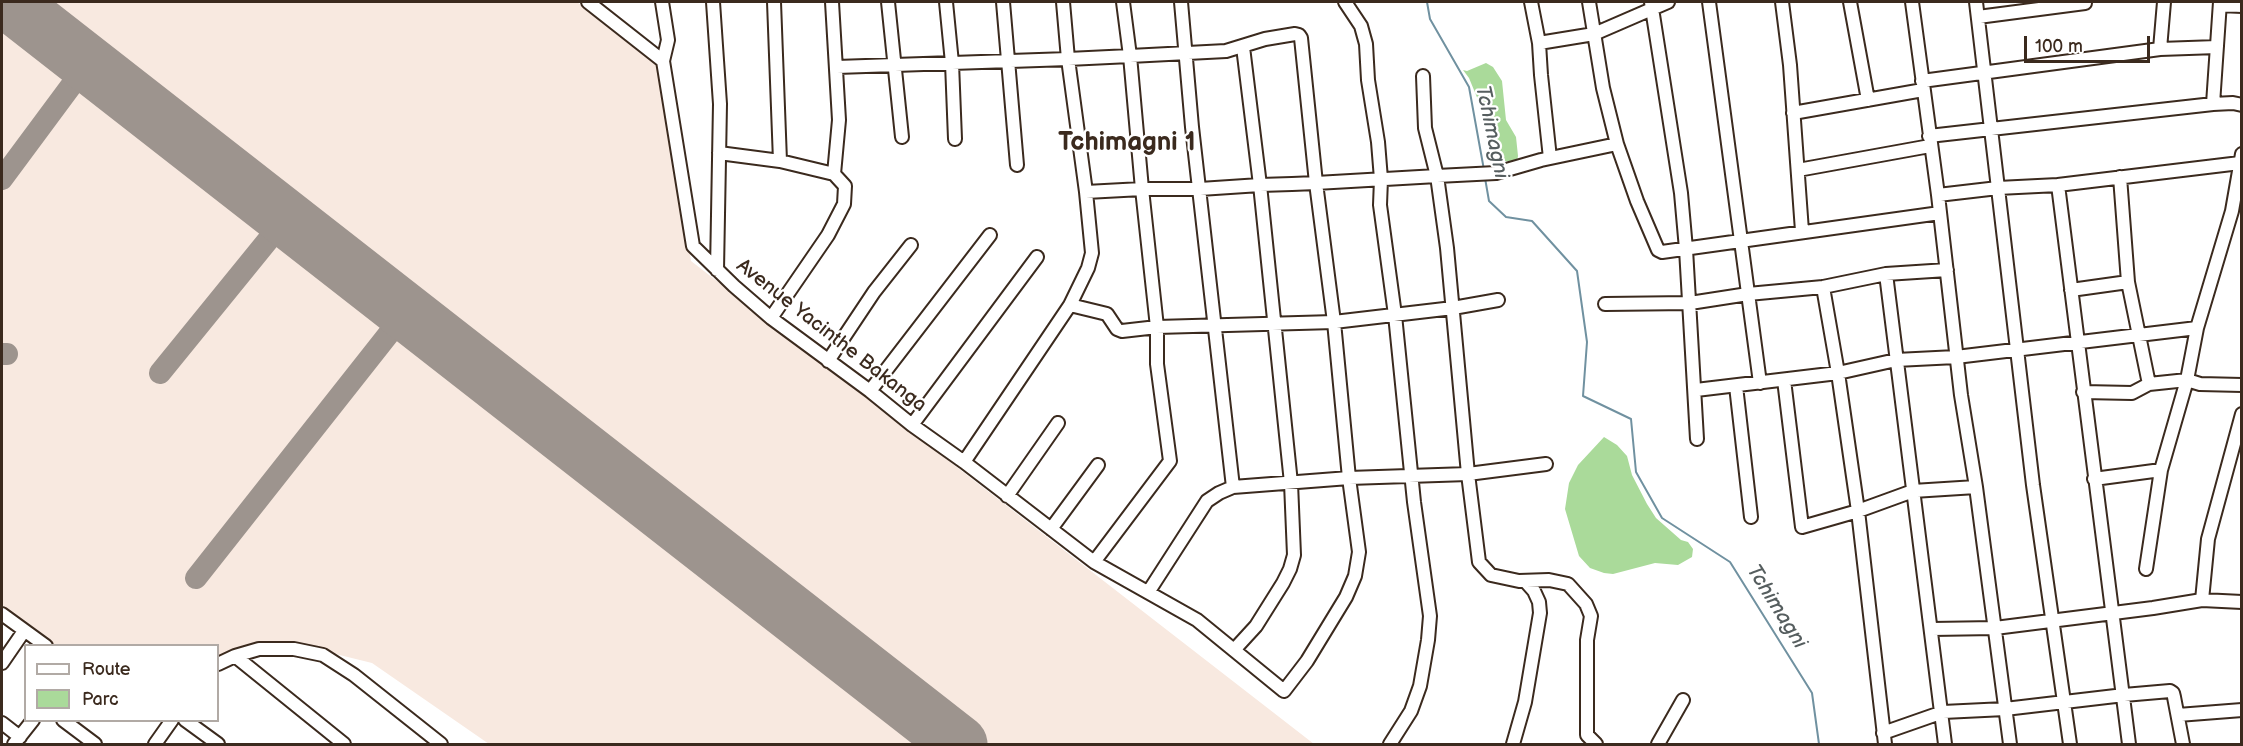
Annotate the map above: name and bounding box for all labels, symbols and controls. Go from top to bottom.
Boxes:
scale bar [2027,24,2153,62]
text: 100 m [2035,36,2083,57]
water label: Tchimagni [1469,83,1513,181]
district label: Tchimagni 1 [1058,127,1196,159]
street label: Avenue Yacinthe Bakanga [731,254,931,418]
water label: Tchimagni [1740,560,1812,654]
legend [24,644,219,722]
text: Route [82,659,131,680]
text: Parc [82,689,119,710]

